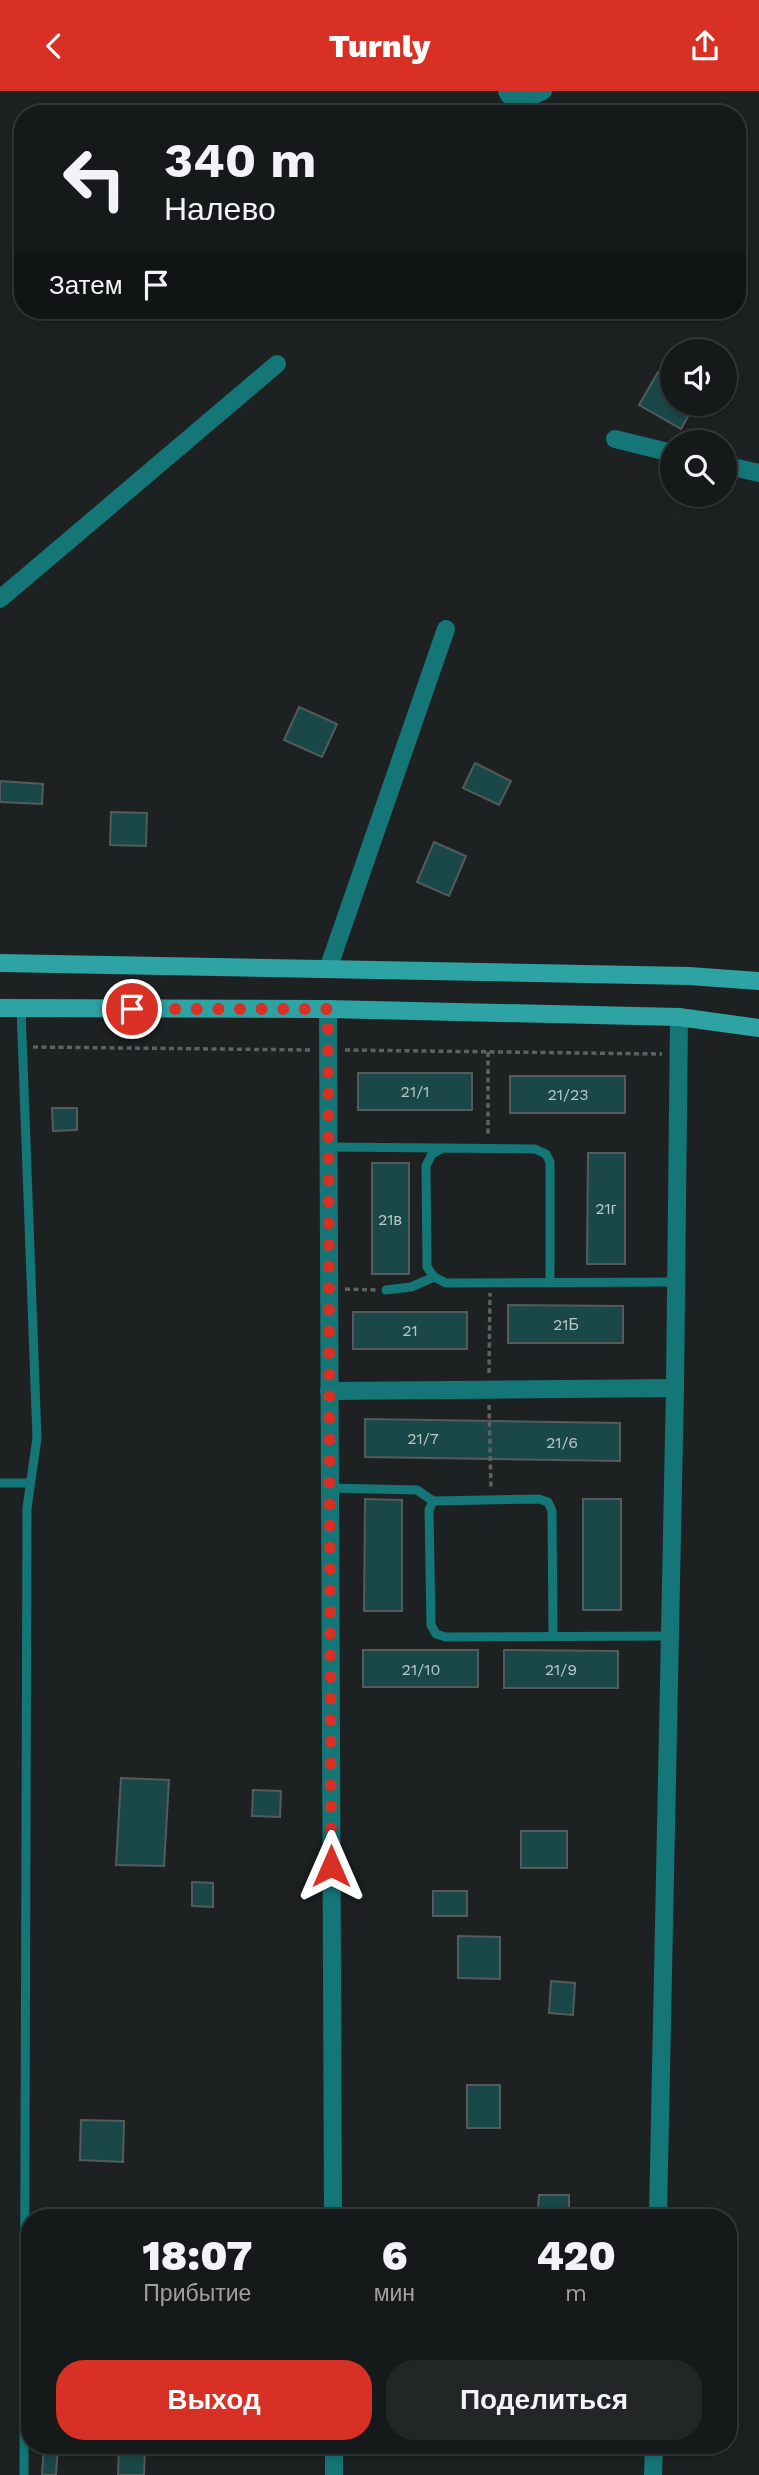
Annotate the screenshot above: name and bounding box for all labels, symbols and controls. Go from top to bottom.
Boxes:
icon: back [35,27,73,65]
text: Turnly [329,27,430,65]
icon: share [686,27,724,65]
text: 340 m [164,131,316,189]
icon: left [49,133,140,224]
text: Налево [164,190,276,228]
icon: arrive [137,266,175,304]
text: Затем [49,270,123,300]
map controls [660,339,737,507]
button: sound [660,339,737,416]
button: search [660,430,737,507]
pin [102,979,162,1039]
icon: arrive [113,990,151,1028]
house number: 21/1 [401,1082,429,1101]
house number: 21/23 [547,1085,589,1104]
house number: 21г [595,1199,617,1218]
house number: 21в [378,1210,402,1229]
house number: 21Б [553,1315,579,1334]
house number: 21 [402,1321,418,1340]
house number: 21/7 [407,1429,439,1448]
house number: 21/6 [546,1433,578,1452]
house number: 21/10 [402,1660,440,1679]
house number: 21/9 [545,1660,577,1679]
position arrow [294,1829,368,1903]
text: 18:07 [142,2231,253,2280]
text: 6 [381,2231,407,2280]
text: 420 [536,2231,616,2280]
text: Прибытие [143,2280,251,2307]
text: мин [374,2280,415,2307]
text: m [565,2280,587,2307]
button: Выход [56,2360,372,2440]
button: Поделиться [386,2360,702,2440]

